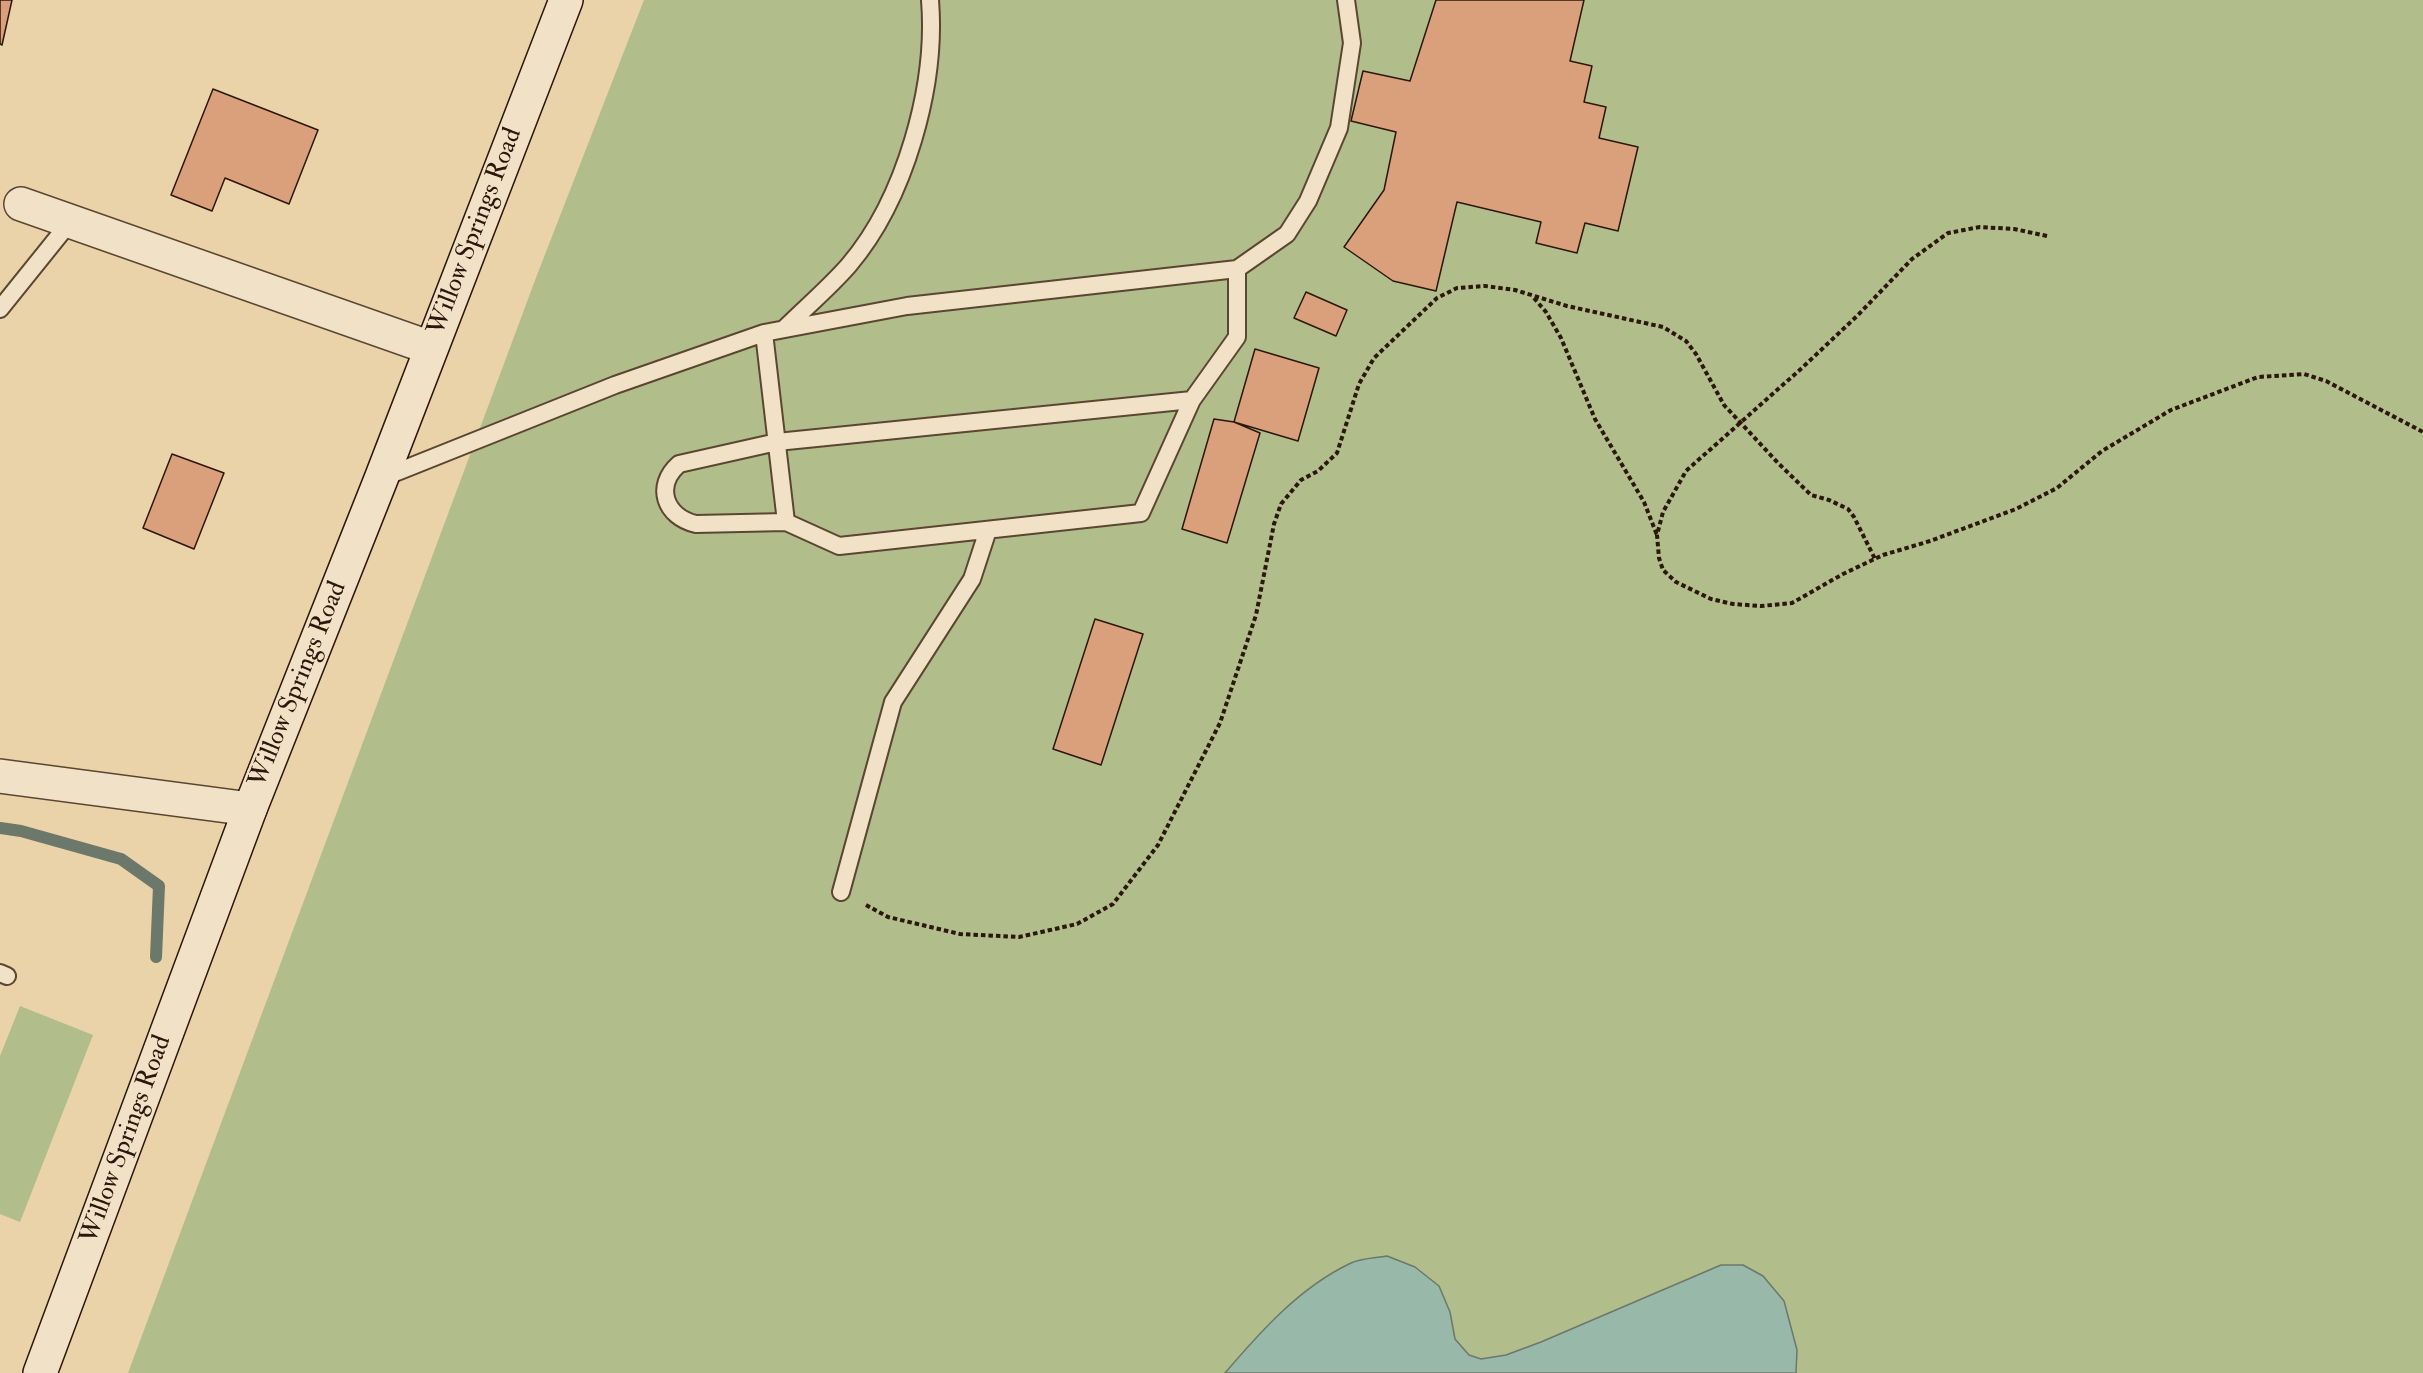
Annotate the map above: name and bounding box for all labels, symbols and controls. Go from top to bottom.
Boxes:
street label: Willow Springs Road [422,124,530,340]
street label: Willow Springs Road [243,577,355,793]
street label: Willow Springs Road [75,1032,179,1248]

